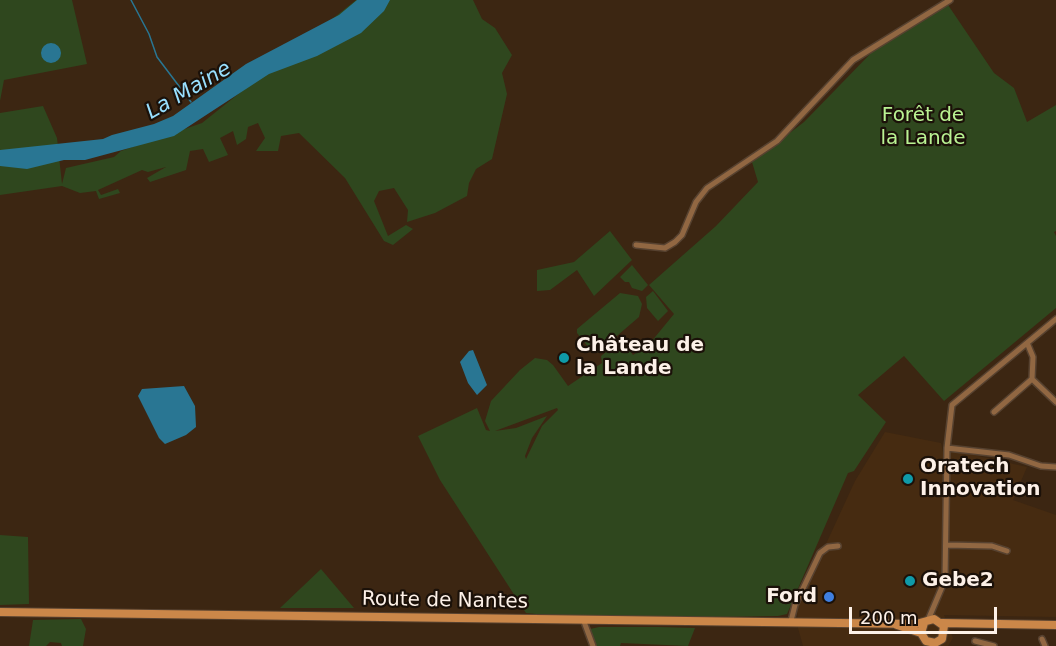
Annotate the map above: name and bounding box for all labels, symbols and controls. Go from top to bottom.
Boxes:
water label: La Maine [142,57,236,125]
park label: Forêt de la Lande [880,104,966,151]
place label: Château de la Lande [576,334,704,381]
marker: Château de la Lande [557,351,571,365]
place label: Oratech Innovation [920,455,1041,502]
marker: Oratech Innovation [901,472,915,486]
place label: Gebe2 [922,569,994,593]
marker: Gebe2 [903,574,917,588]
place label: Ford [766,585,817,609]
street label: Route de Nantes [362,588,528,614]
marker: Ford [822,590,836,604]
scale bar [852,595,1000,633]
text: 200 m [860,607,918,628]

